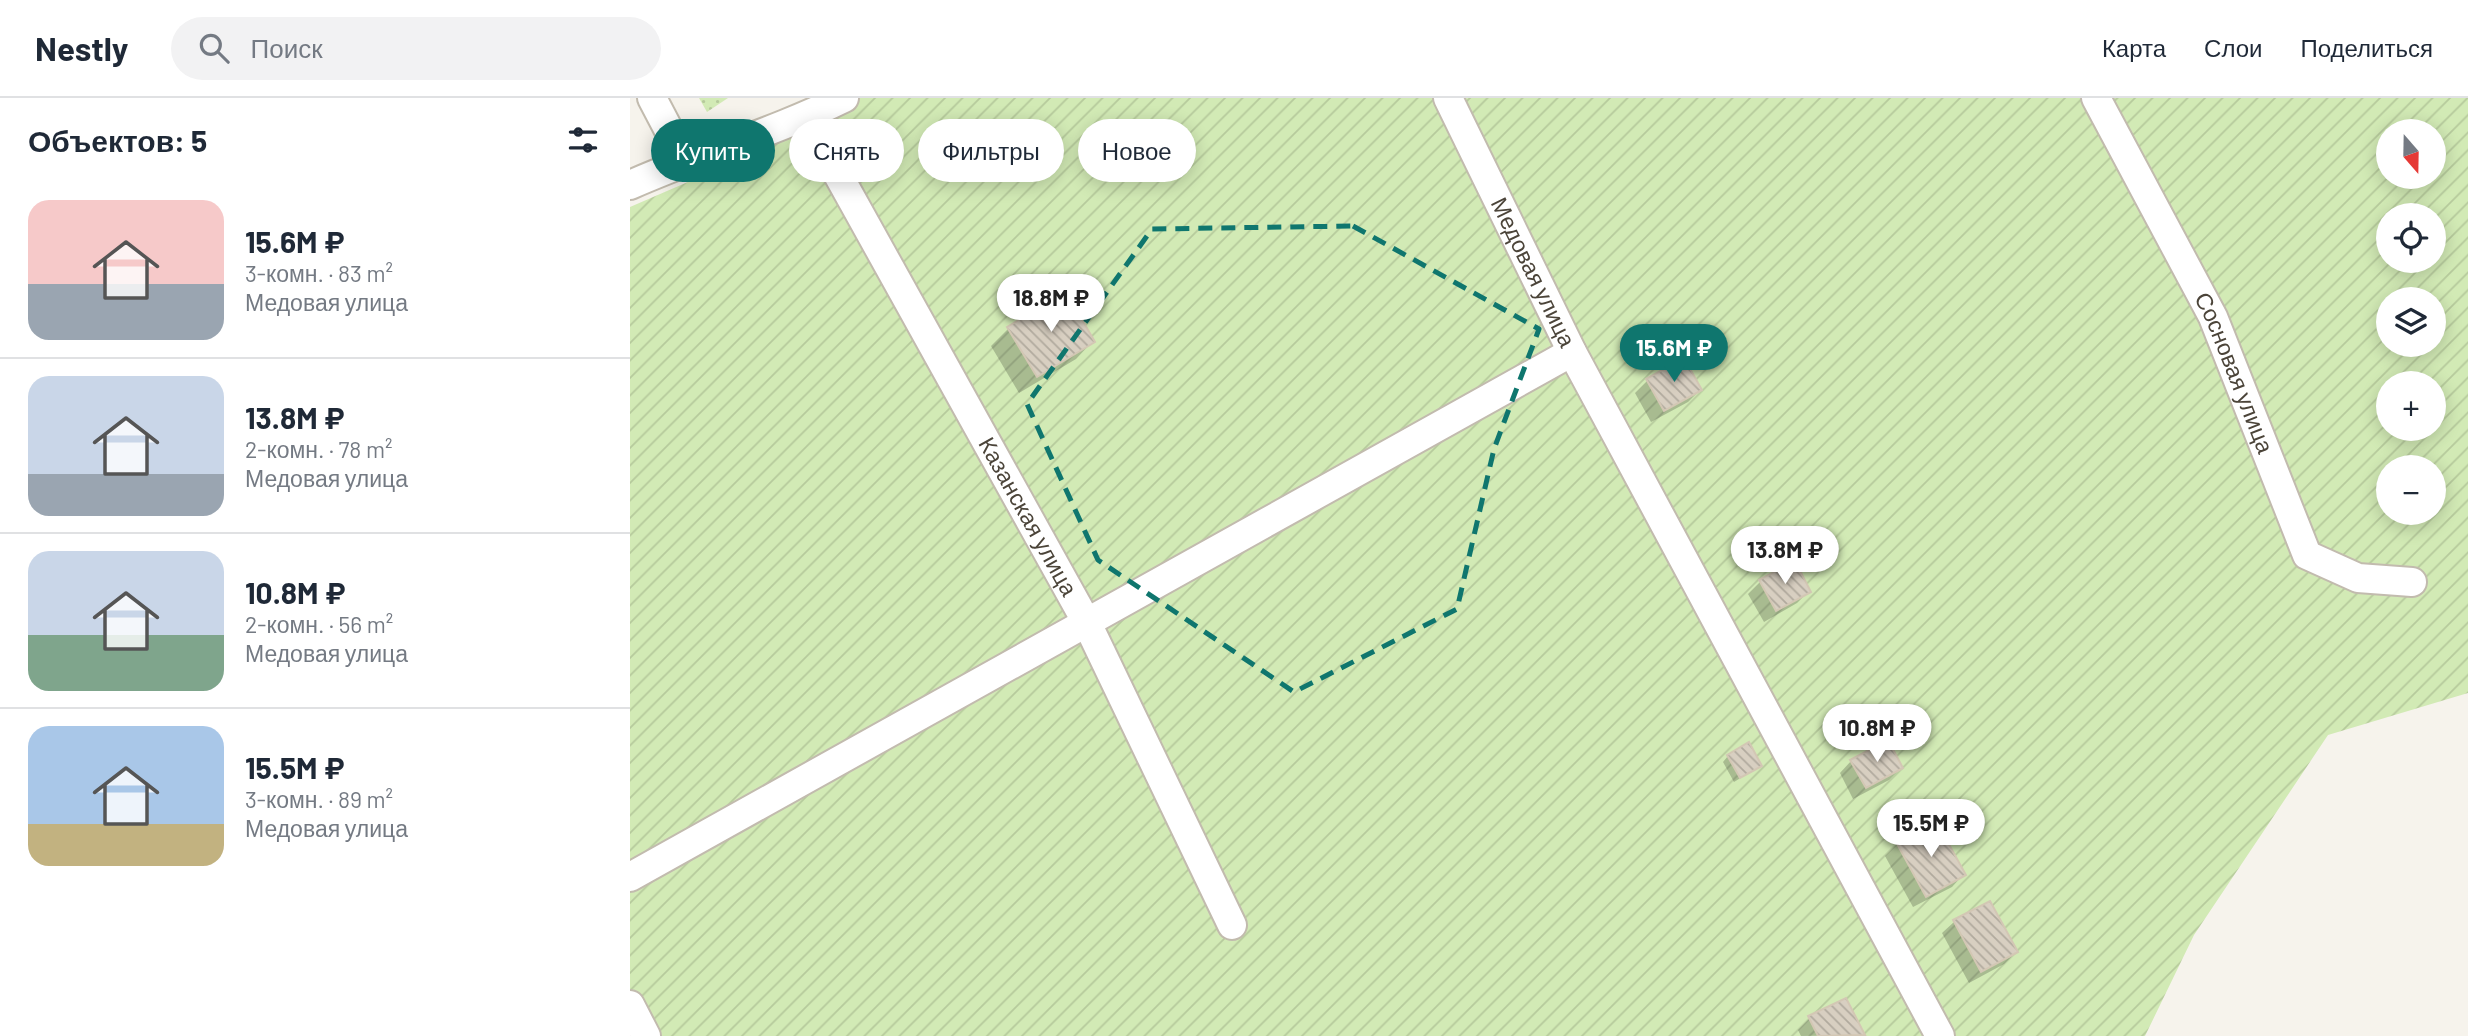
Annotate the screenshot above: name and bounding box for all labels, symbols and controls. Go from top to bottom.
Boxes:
search box [171,17,661,80]
text: Nestly [35,28,129,68]
icon: search [195,29,233,67]
text: Поиск [251,32,323,63]
text: Карта [2102,33,2166,62]
text: Слои [2204,33,2262,62]
text: Поделиться [2300,33,2433,62]
chip: Купить [651,119,775,182]
chip: Снять [789,119,904,182]
chip: Фильтры [918,119,1064,182]
chip: Новое [1078,119,1196,182]
north arrow [2376,119,2446,189]
map controls [2376,119,2446,525]
icon: filters [564,121,602,159]
text: Объектов: 5 [28,122,207,158]
street label: Медовая улица [1486,192,1582,351]
button: locate [2376,203,2446,273]
text: 15.6M ₽ [245,223,344,259]
icon: home [84,228,168,312]
text: 3-комн. · 83 m² [245,259,393,287]
pin: 18.8M ₽ [986,274,1116,334]
text: 18.8M ₽ [1013,283,1089,311]
street label: Сосновая улица [2189,287,2280,457]
button: layers [2376,287,2446,357]
text: Медовая улица [245,288,408,316]
pin: 15.6M ₽ [1609,324,1739,384]
text: 15.6M ₽ [1636,333,1712,361]
button: + [2376,371,2446,441]
text: 13.8M ₽ [245,399,345,435]
icon: home [84,404,168,488]
street label: Казанская улица [973,432,1084,600]
text: 2-комн. · 78 m² [245,435,392,463]
button: − [2376,455,2446,525]
text: Медовая улица [245,464,408,492]
pin: 13.8M ₽ [1720,526,1850,586]
text: 13.8M ₽ [1747,535,1823,563]
text: 10.8M ₽ [245,574,346,610]
icon: home [84,579,168,663]
text: 2-комн. · 56 m² [245,610,393,638]
text: Медовая улица [245,639,408,667]
pin: 10.8M ₽ [1812,704,1942,764]
text: 10.8M ₽ [1838,713,1916,741]
text: 15.5M ₽ [245,749,345,785]
icon: home [84,754,168,838]
text: 3-комн. · 89 m² [245,785,393,813]
pin: 15.5M ₽ [1866,800,1996,859]
text: 15.5M ₽ [1893,808,1969,836]
text: Медовая улица [245,814,408,842]

